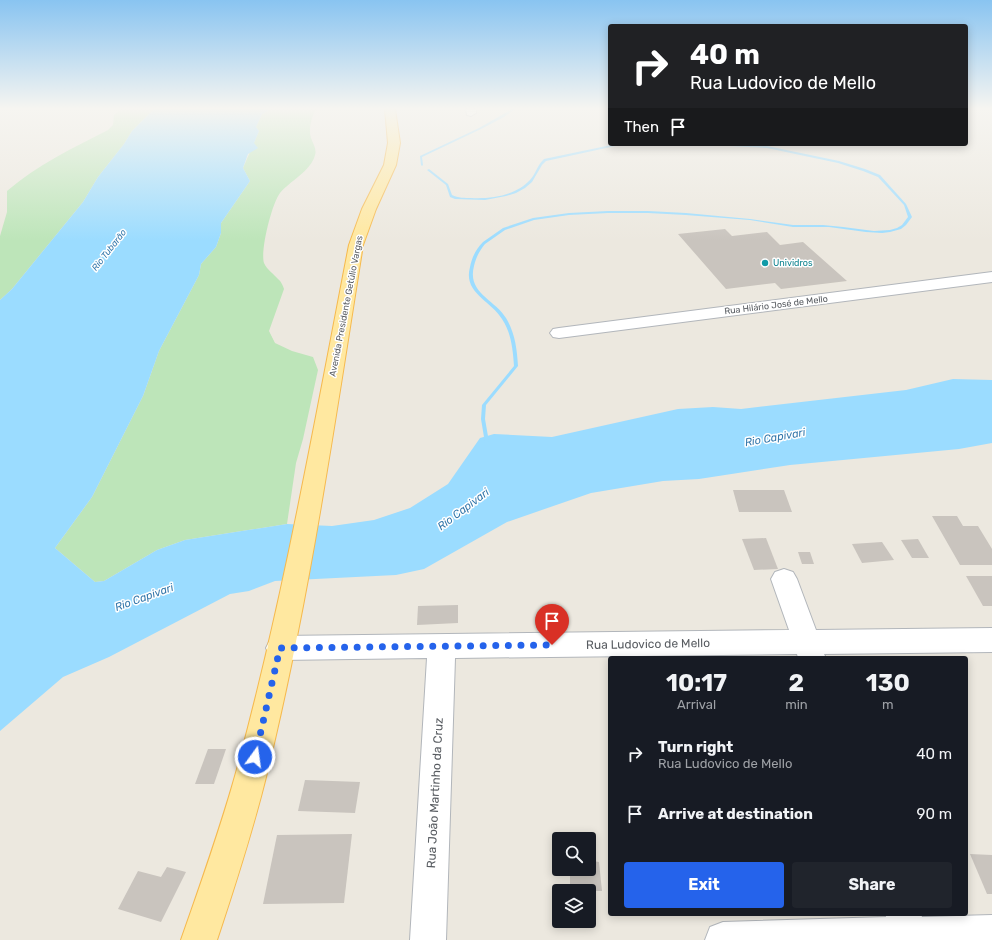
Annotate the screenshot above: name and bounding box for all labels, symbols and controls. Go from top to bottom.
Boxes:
text: 40 m [690,38,760,71]
icon: right [624,40,676,92]
text: Rua Ludovico de Mello [690,72,876,94]
icon: arrive [667,116,689,138]
text: Then [624,118,659,136]
water label: Rio Tubarão [90,227,128,273]
street label: Avenida Presidente Getúlio Vargas [327,234,365,377]
marker: Unividros [760,258,770,268]
place label: Unividros [773,258,813,268]
street label: Rua Hilário José de Mello [724,294,828,316]
water label: Rio Capivari [744,426,807,449]
water label: Rio Capivari [435,486,492,533]
water label: Rio Capivari [113,581,175,614]
pin [535,604,569,645]
icon: arrive [541,610,563,632]
street label: Rua Ludovico de Mello [586,636,710,652]
text: 10:17 [666,669,727,697]
text: 2 [789,669,804,697]
text: 130 [866,669,910,697]
text: Arrival [677,697,716,712]
text: min [785,697,808,712]
text: m [882,697,894,712]
street label: Rua João Martinho da Cruz [424,717,446,869]
position arrow [234,736,276,778]
text: Turn right [658,738,733,756]
icon: right [624,743,646,765]
text: 40 m [916,745,952,763]
text: Rua Ludovico de Mello [658,756,792,771]
icon: arrive [624,803,646,825]
text: Arrive at destination [658,805,813,823]
text: 90 m [917,805,952,823]
map controls [552,832,596,928]
button: search [552,832,596,876]
button: Exit [624,862,784,908]
button: Share [792,862,952,908]
button: layers [552,884,596,928]

